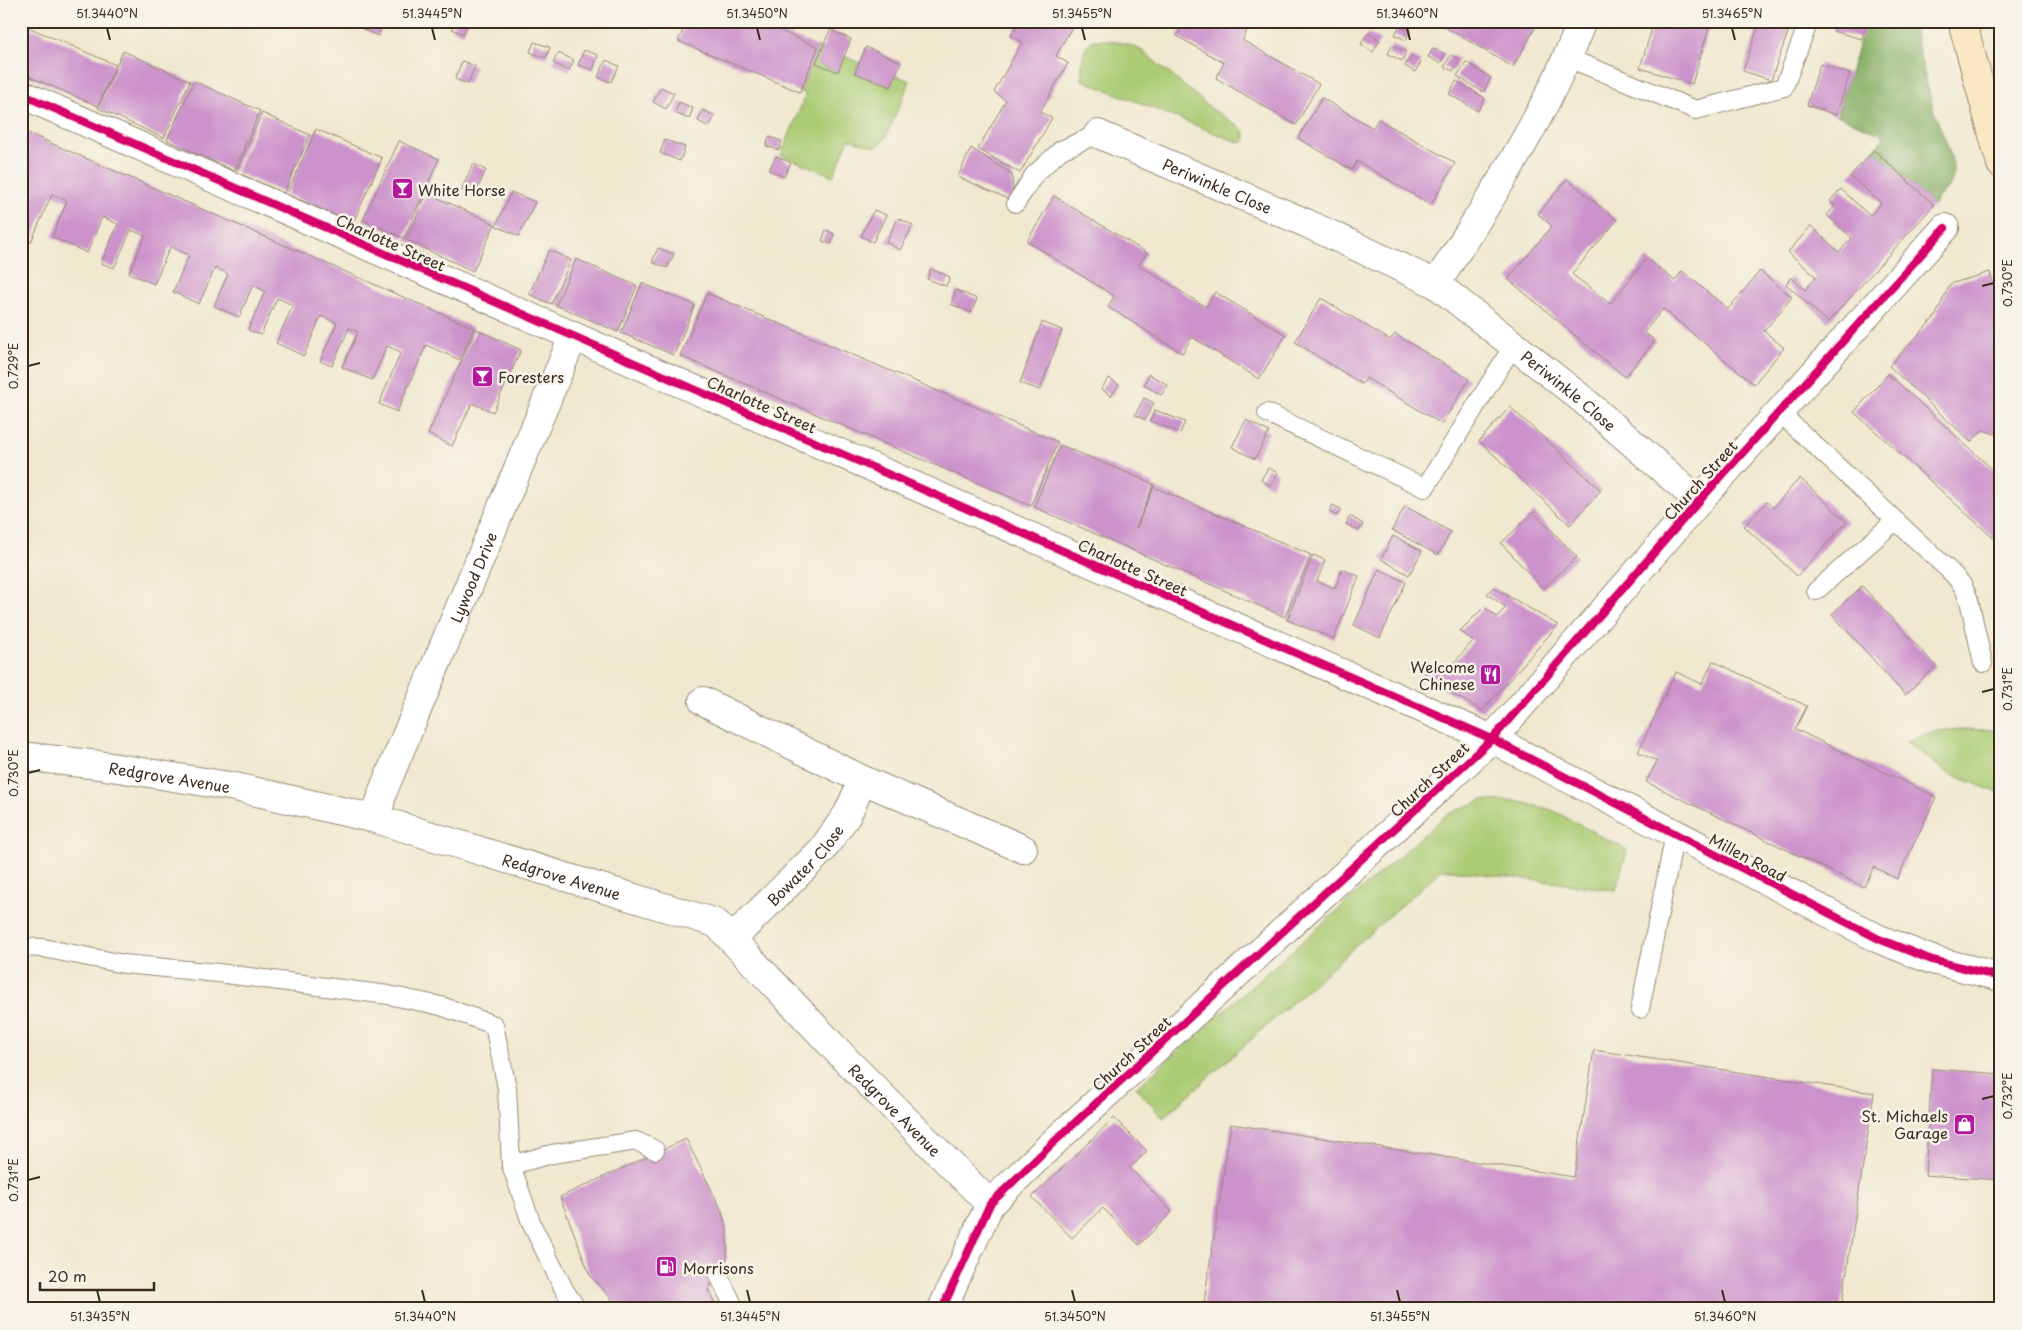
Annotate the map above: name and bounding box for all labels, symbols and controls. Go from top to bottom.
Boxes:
text: 51.3440°N [76,4,138,22]
text: 51.3445°N [402,4,462,22]
text: 51.3450°N [726,4,788,22]
text: 51.3455°N [1052,4,1112,22]
text: 51.3460°N [1376,4,1438,22]
text: 51.3465°N [1701,4,1763,22]
street label: Periwinkle Close [1159,152,1276,219]
bar icon: White Horse [390,177,414,201]
place label: White Horse [418,178,506,201]
street label: Charlotte Street [332,208,450,276]
text: 0.730°E [1998,259,2016,307]
text: 0.729°E [4,343,22,389]
street label: Periwinkle Close [1517,344,1622,436]
bar icon: Foresters [470,364,494,388]
place label: Foresters [498,365,564,388]
street label: Charlotte Street [703,370,821,438]
street label: Church Street [1658,435,1742,525]
street label: Lywood Drive [443,528,502,626]
street label: Charlotte Street [1074,533,1192,601]
place label: Welcome Chinese [1410,655,1475,695]
restaurant icon: Welcome Chinese [1479,663,1503,687]
text: 0.731°E [1998,667,2016,711]
street label: Church Street [1384,736,1474,822]
text: 0.730°E [4,749,22,797]
street label: Redgrove Avenue [107,755,232,798]
street label: Bowater Close [761,820,848,910]
street label: Millen Road [1705,827,1791,887]
street label: Redgrove Avenue [500,847,624,905]
street label: Church Street [1086,1010,1176,1096]
street label: Redgrove Avenue [844,1058,947,1161]
text: 0.732°E [1998,1072,2016,1120]
place label: St. Michaels Garage [1861,1104,1948,1144]
shop icon: St. Michaels Garage [1952,1112,1976,1136]
text: 0.731°E [4,1158,22,1202]
fuel station icon: Morrisons [655,1255,679,1279]
place label: Morrisons [683,1256,754,1279]
scale bar [40,1260,154,1292]
text: 20 m [48,1264,87,1287]
text: 51.3435°N [70,1307,130,1325]
text: 51.3440°N [394,1307,456,1325]
text: 51.3445°N [720,1307,780,1325]
text: 51.3450°N [1044,1307,1106,1325]
text: 51.3455°N [1370,1307,1430,1325]
text: 51.3460°N [1694,1307,1756,1325]

